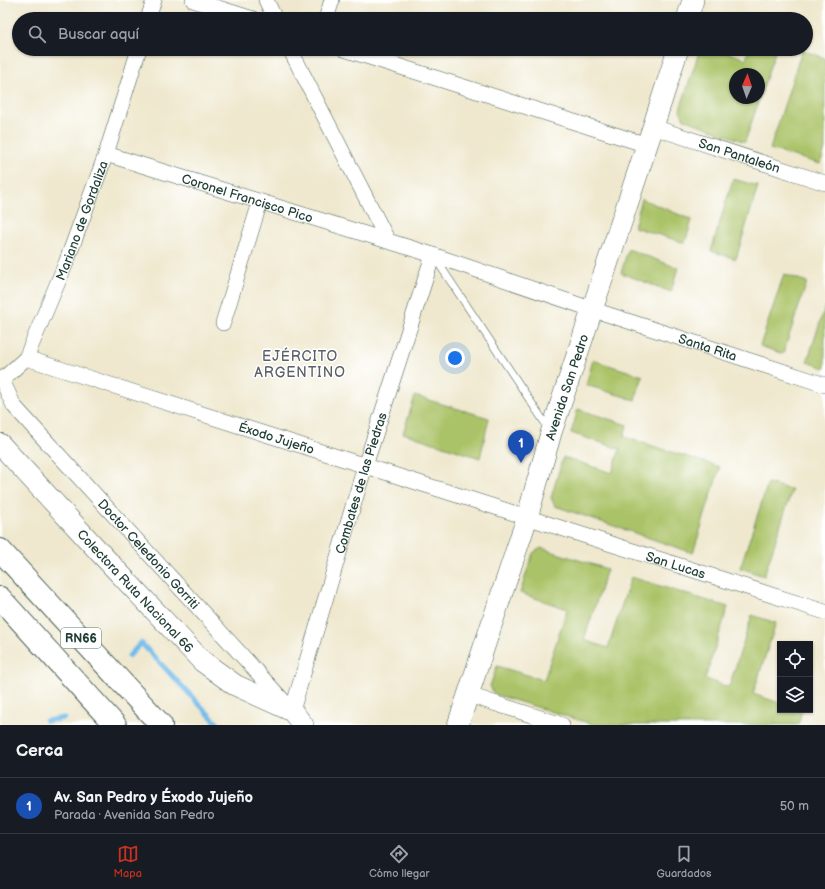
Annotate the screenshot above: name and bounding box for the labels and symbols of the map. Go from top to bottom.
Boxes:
north arrow [729,68,765,104]
street label: San Pantaleón [696,135,782,177]
street label: Mariano de Gordaliza [53,159,112,283]
street label: Coronel Francisco Pico [179,171,315,226]
street label: Santa Rita [676,331,739,365]
street label: Avenida San Pedro [542,332,592,442]
district label: EJÉRCITO ARGENTINO [254,347,346,381]
your location [445,348,465,368]
street label: Combates de las Piedras [332,410,391,556]
street label: Éxodo Jujeño [236,419,316,458]
pin: 1 [508,430,534,463]
street label: Doctor Celedonio Gorriti [94,496,202,613]
street label: Colectora Ruta Nacional 66 [74,526,197,656]
street label: San Lucas [644,549,708,583]
road number: RN66 [61,628,101,648]

